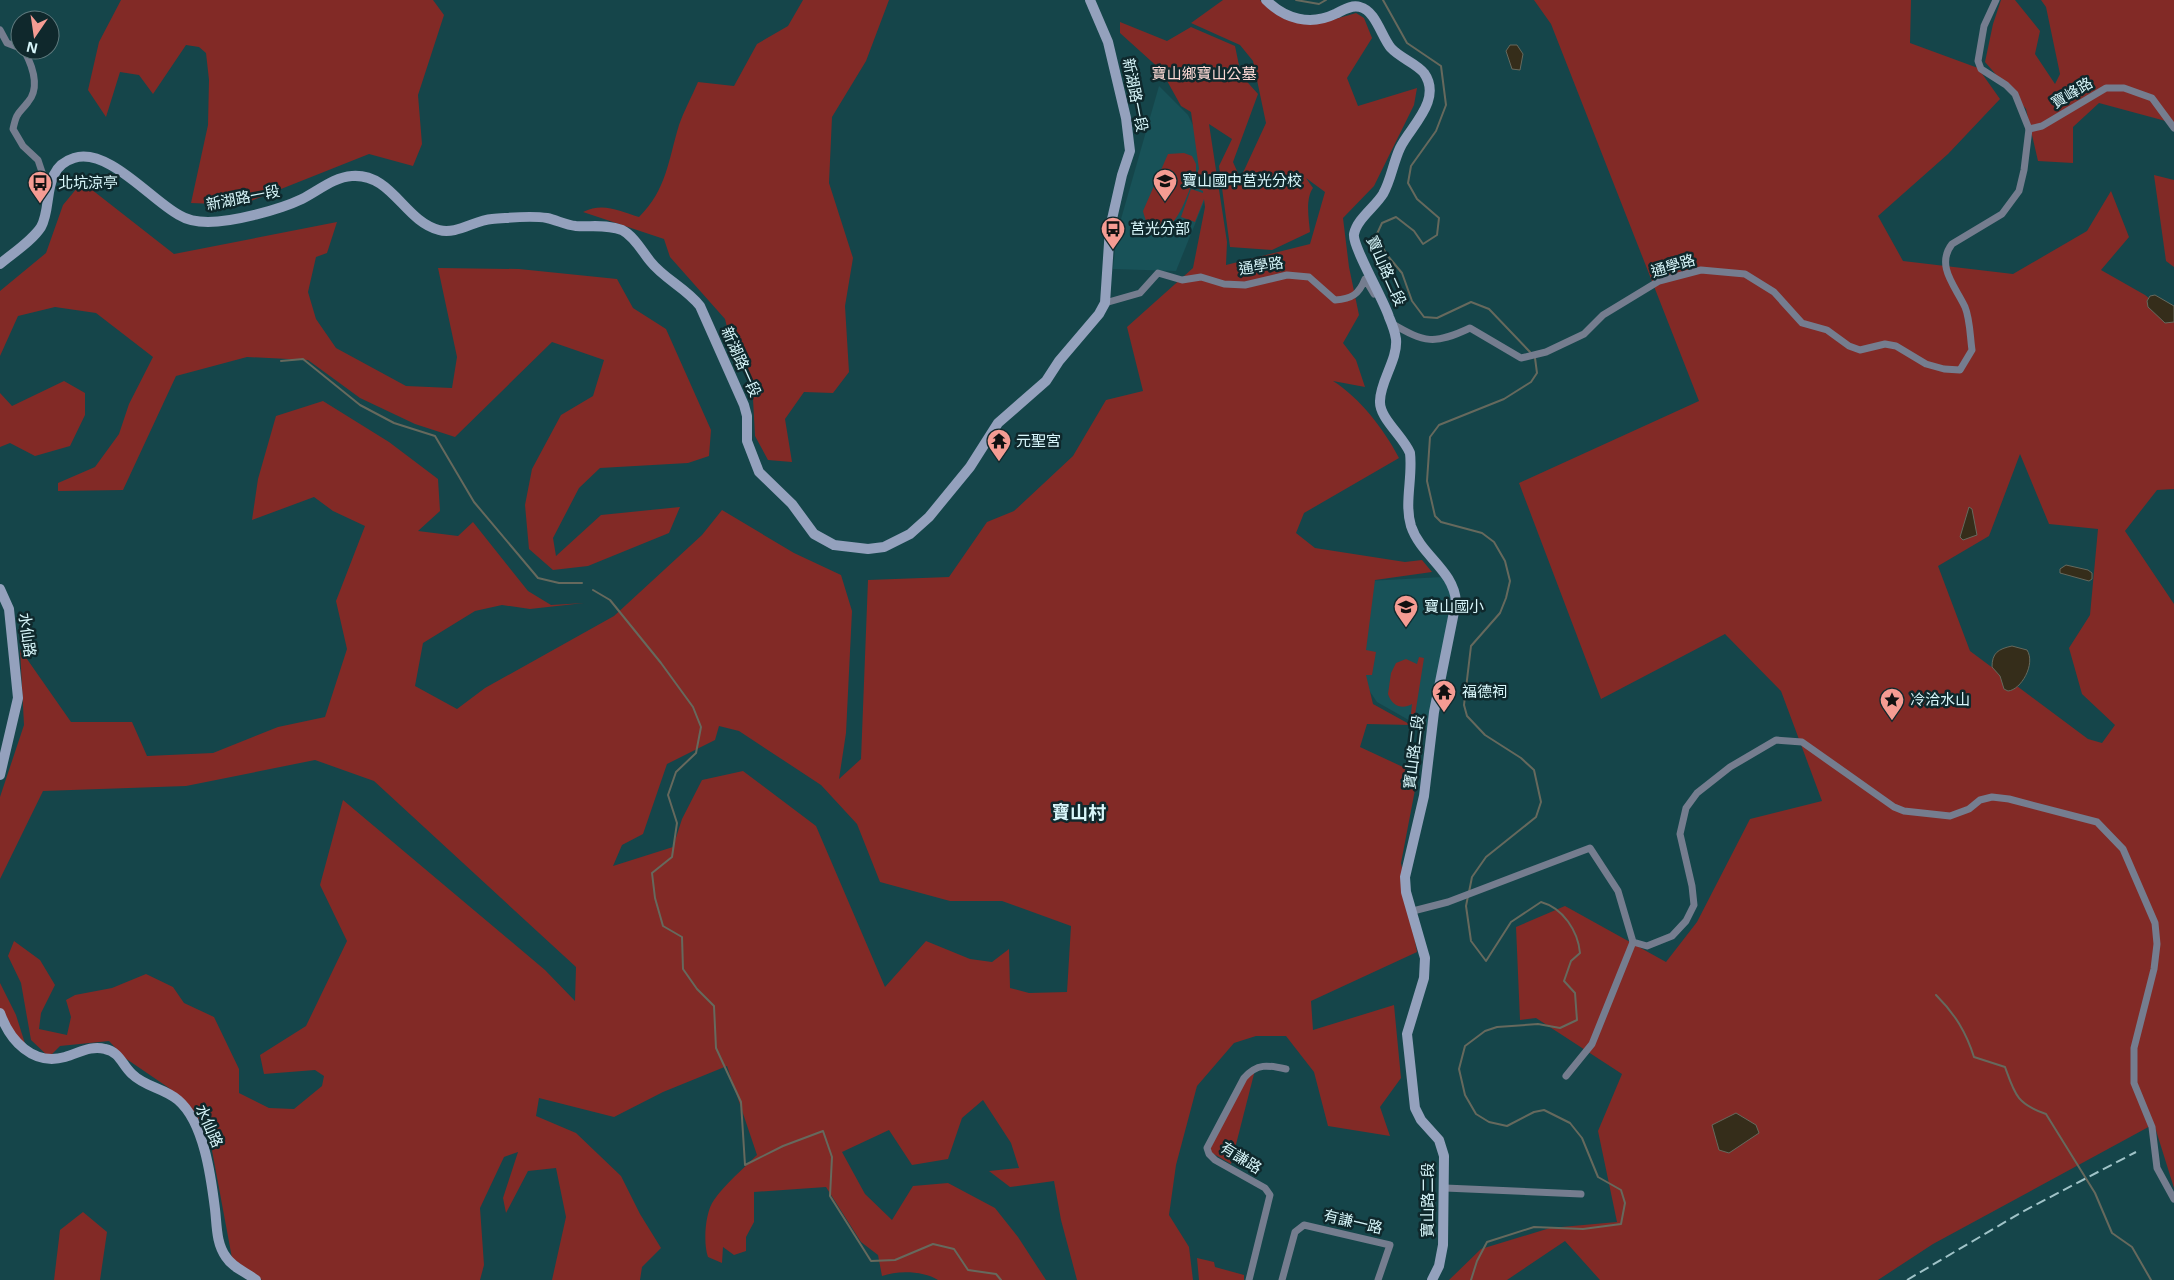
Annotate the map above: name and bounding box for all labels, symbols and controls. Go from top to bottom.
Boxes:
north arrow [10,10,60,60]
text: N [24,38,40,59]
street label: 新湖路一段 [1119,56,1153,134]
park label: 寶山鄉寶山公墓 [1151,63,1257,83]
street label: 寶峰路 [2047,72,2096,112]
school or university icon: 寶山國中莒光分校 [1152,168,1178,202]
bus stop icon: 北坑涼亭 [27,170,53,204]
place label: 寶山國中莒光分校 [1182,170,1302,190]
place label: 北坑涼亭 [58,172,118,192]
street label: 新湖路一段 [204,180,282,214]
bus stop icon: 莒光分部 [1100,216,1126,250]
place label: 莒光分部 [1130,218,1190,238]
street label: 寶山路二段 [1363,232,1411,309]
street label: 通學路 [1648,249,1697,281]
street label: 通學路 [1237,252,1285,278]
street label: 新湖路一段 [718,323,766,400]
temple icon: 元聖宮 [986,428,1012,462]
place label: 元聖宮 [1016,430,1061,450]
school or university icon: 寶山國小 [1393,594,1419,628]
place label: 寶山國小 [1424,596,1484,616]
street label: 水仙路 [15,611,41,659]
temple icon: 福德祠 [1431,679,1457,713]
place label: 福德祠 [1462,681,1507,701]
place icon: 冷洽水山 [1879,687,1905,721]
place label: 冷洽水山 [1910,689,1970,709]
street label: 寶山路二段 [1399,713,1428,790]
district label: 寶山村 [1052,800,1106,824]
street label: 水仙路 [192,1101,228,1150]
street label: 有謙路 [1217,1137,1266,1178]
street label: 寶山路二段 [1417,1162,1437,1238]
street label: 有謙一路 [1322,1205,1385,1238]

